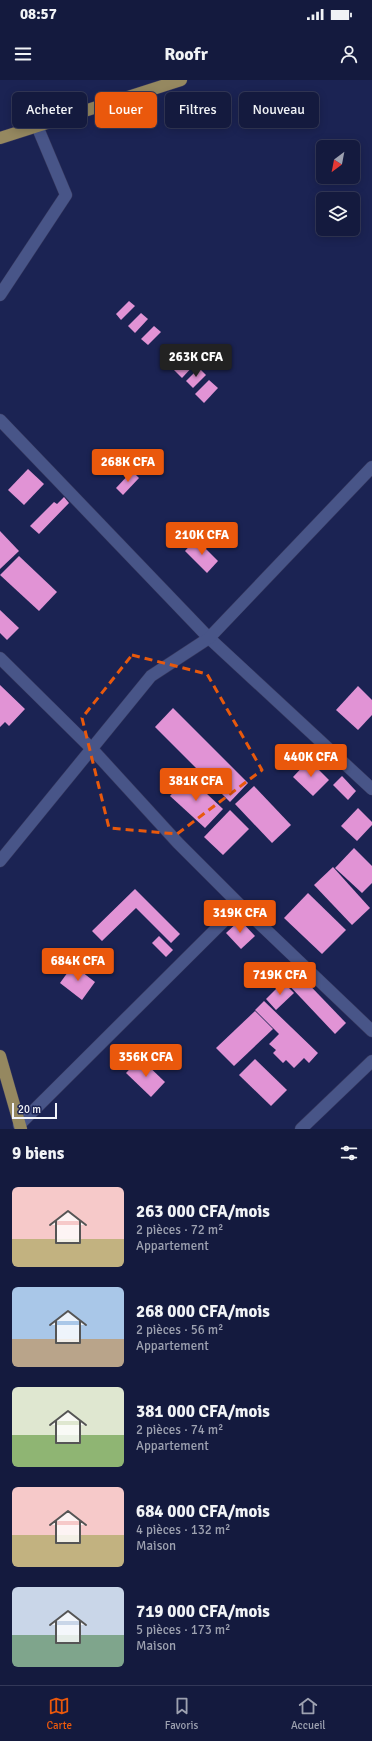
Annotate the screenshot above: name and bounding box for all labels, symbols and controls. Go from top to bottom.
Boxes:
text: 08:57 [20,5,57,23]
icon: menu [12,43,34,65]
text: Roofr [164,43,208,65]
icon: person [338,43,360,65]
chip: Acheter [12,92,87,128]
chip: Louer [95,92,157,128]
chip: Filtres [165,92,231,128]
chip: Nouveau [239,92,319,128]
north arrow [316,140,360,184]
map controls [316,140,360,236]
button: layers [316,192,360,236]
pin: 263K CFA [155,344,237,378]
text: 263K CFA [169,349,223,365]
pin: 268K CFA [87,449,169,483]
text: 268K CFA [101,454,155,470]
pin: 210K CFA [161,522,243,556]
text: 210K CFA [175,527,229,543]
pin: 440K CFA [270,744,352,778]
text: 440K CFA [284,749,338,765]
pin: 381K CFA [155,768,237,802]
text: 381K CFA [169,773,223,789]
pin: 319K CFA [199,900,281,934]
text: 319K CFA [213,905,267,921]
pin: 684K CFA [37,948,119,982]
text: 684K CFA [51,953,105,969]
pin: 719K CFA [239,962,321,996]
text: 719K CFA [253,967,307,983]
pin: 356K CFA [105,1044,187,1078]
text: 356K CFA [119,1049,173,1065]
scale bar [12,1101,57,1120]
text: 20 m [18,1103,41,1116]
icon: filters [338,1142,360,1164]
text: 9 biens [12,1143,64,1164]
text: 263 000 CFA/mois [136,1201,270,1222]
icon: home [44,1203,92,1251]
text: 2 pièces · 72 m² [136,1222,223,1238]
text: Appartement [136,1238,209,1254]
text: 268 000 CFA/mois [136,1301,270,1322]
icon: home [44,1303,92,1351]
text: 2 pièces · 56 m² [136,1322,223,1338]
text: Appartement [136,1338,209,1354]
text: 381 000 CFA/mois [136,1401,270,1422]
icon: home [44,1403,92,1451]
text: 2 pièces · 74 m² [136,1422,223,1438]
text: Appartement [136,1438,209,1454]
text: 684 000 CFA/mois [136,1501,270,1522]
icon: home [44,1503,92,1551]
text: 4 pièces · 132 m² [136,1522,230,1538]
text: Maison [136,1538,176,1554]
text: 719 000 CFA/mois [136,1601,270,1622]
icon: home [44,1603,92,1651]
text: 5 pièces · 173 m² [136,1622,230,1638]
text: Maison [136,1638,176,1654]
tab: Carte [46,1695,72,1732]
tab: Favoris [165,1695,198,1732]
tab: Accueil [291,1695,326,1732]

